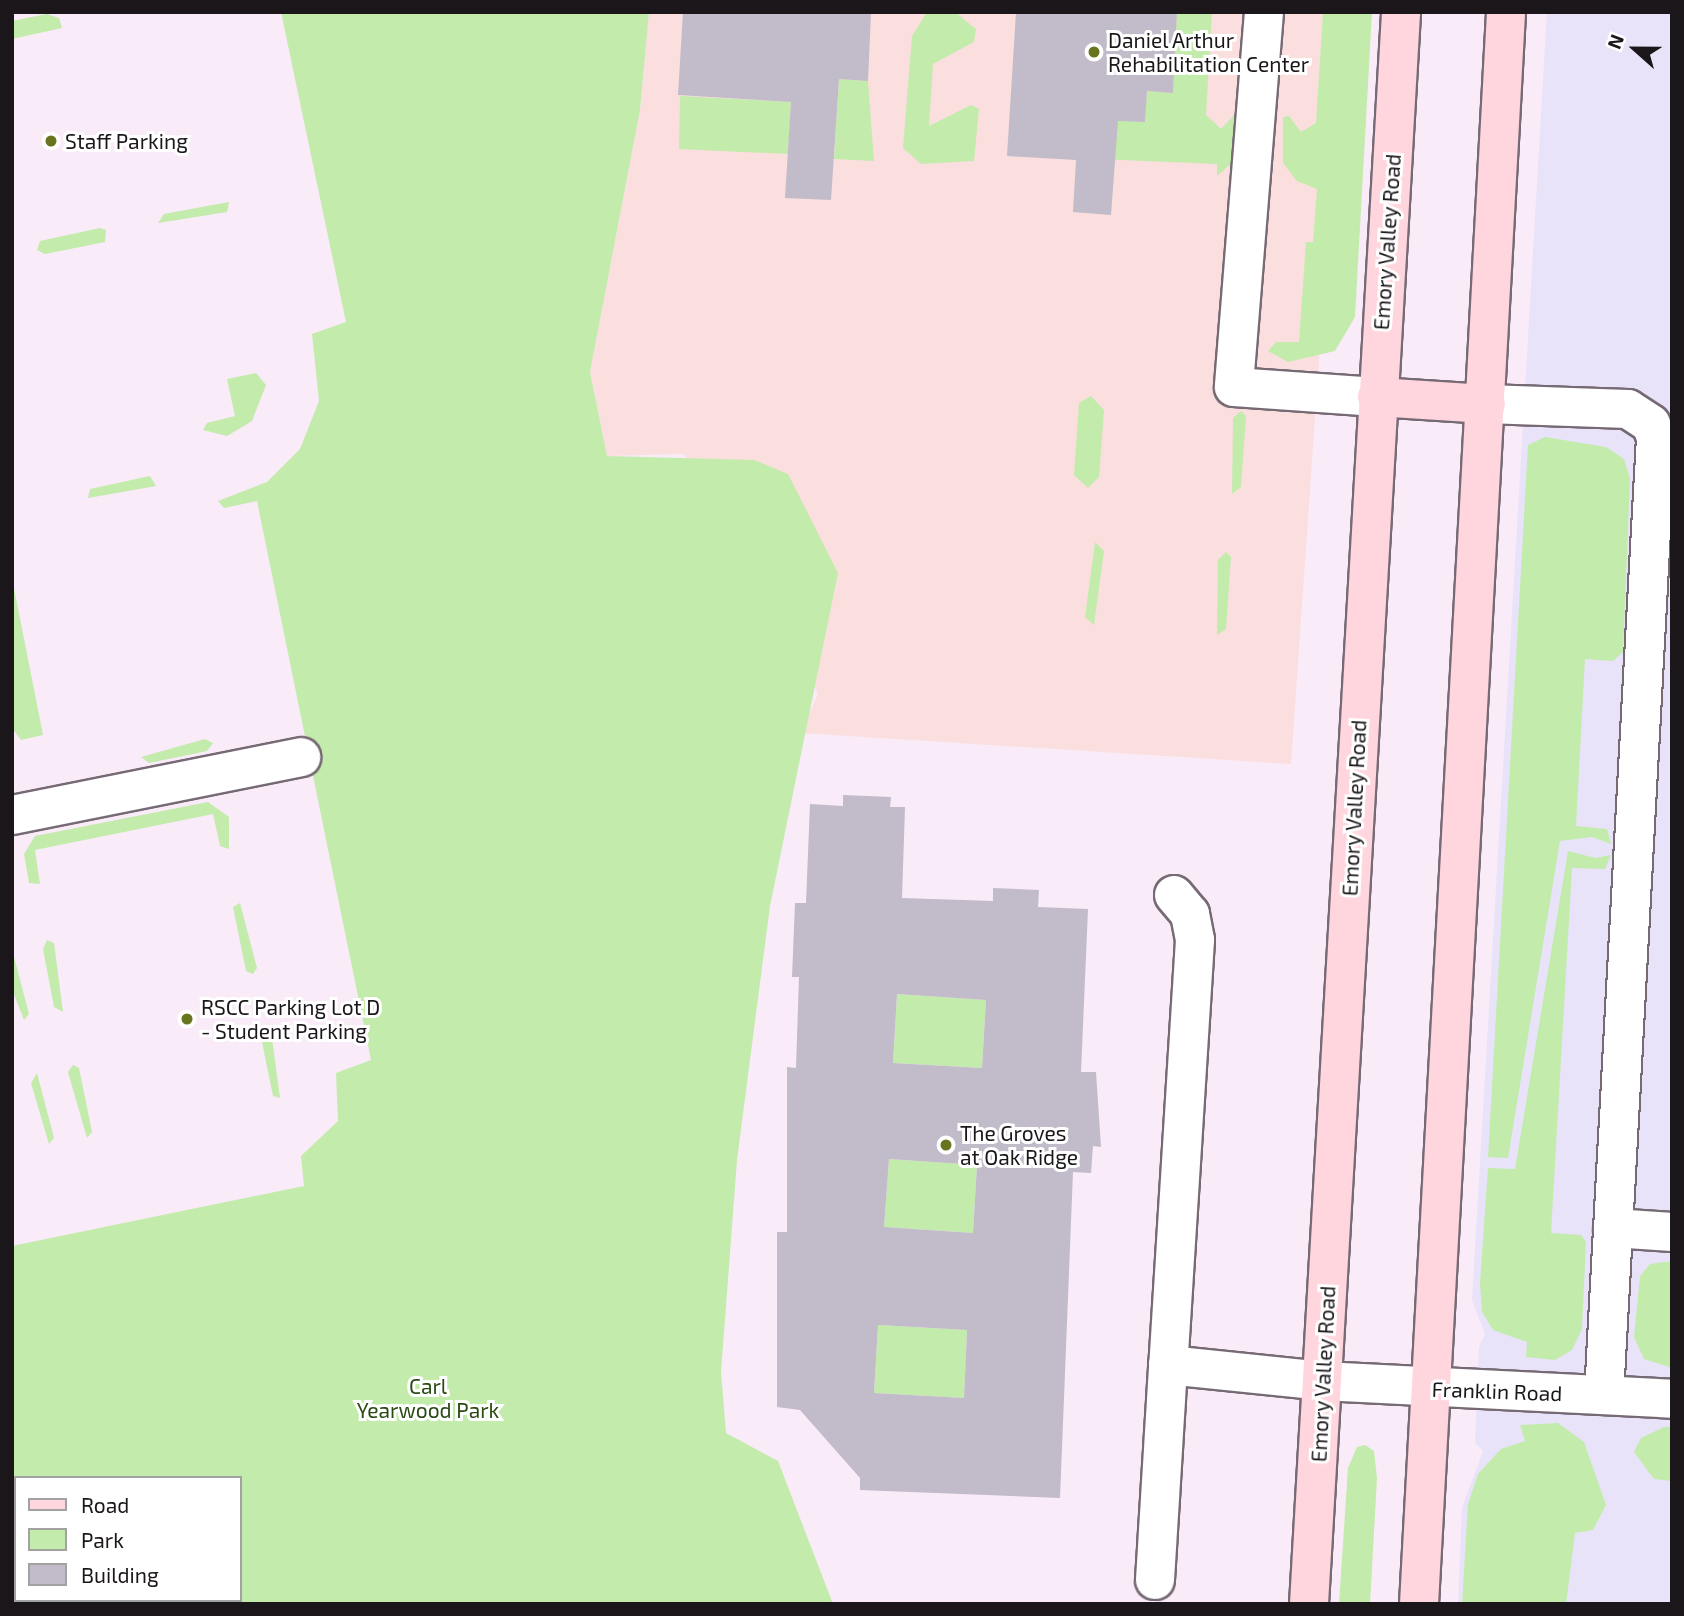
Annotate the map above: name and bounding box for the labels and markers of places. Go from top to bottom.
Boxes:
place label: Daniel Arthur Rehabilitation Center [1108,27,1309,77]
marker: Daniel Arthur Rehabilitation Center [1086,44,1102,60]
place label: Staff Parking [65,128,188,154]
marker: Staff Parking [43,133,59,149]
place label: RSCC Parking Lot D - Student Parking [201,994,380,1044]
marker: RSCC Parking Lot D - Student Parking [179,1011,195,1027]
place label: The Groves at Oak Ridge [960,1120,1078,1170]
marker: The Groves at Oak Ridge [938,1137,954,1153]

